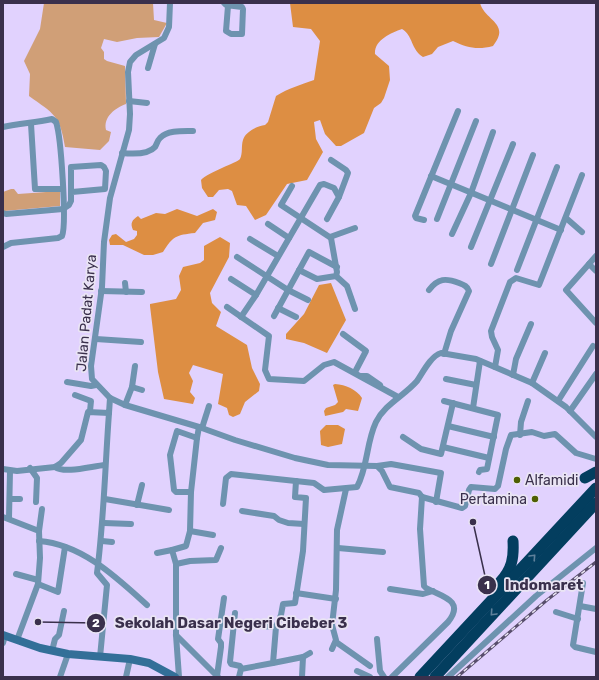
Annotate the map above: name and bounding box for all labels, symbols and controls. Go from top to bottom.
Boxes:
street label: Jalan Padat Karya [73,254,100,372]
place label: Alfamidi [525,472,578,489]
marker: Alfamidi [512,475,522,485]
place label: Pertamina [460,491,527,508]
marker: Pertamina [530,494,540,504]
one-way arrow [528,554,536,562]
callout: Indomaret [477,571,591,598]
text: Indomaret [505,576,583,594]
text: 1 [484,578,490,592]
one-way arrow [491,608,498,616]
callout: Sekolah Dasar Negeri Cibeber 3 [86,609,355,636]
text: Sekolah Dasar Negeri Cibeber 3 [115,614,347,632]
text: 2 [92,616,100,630]

